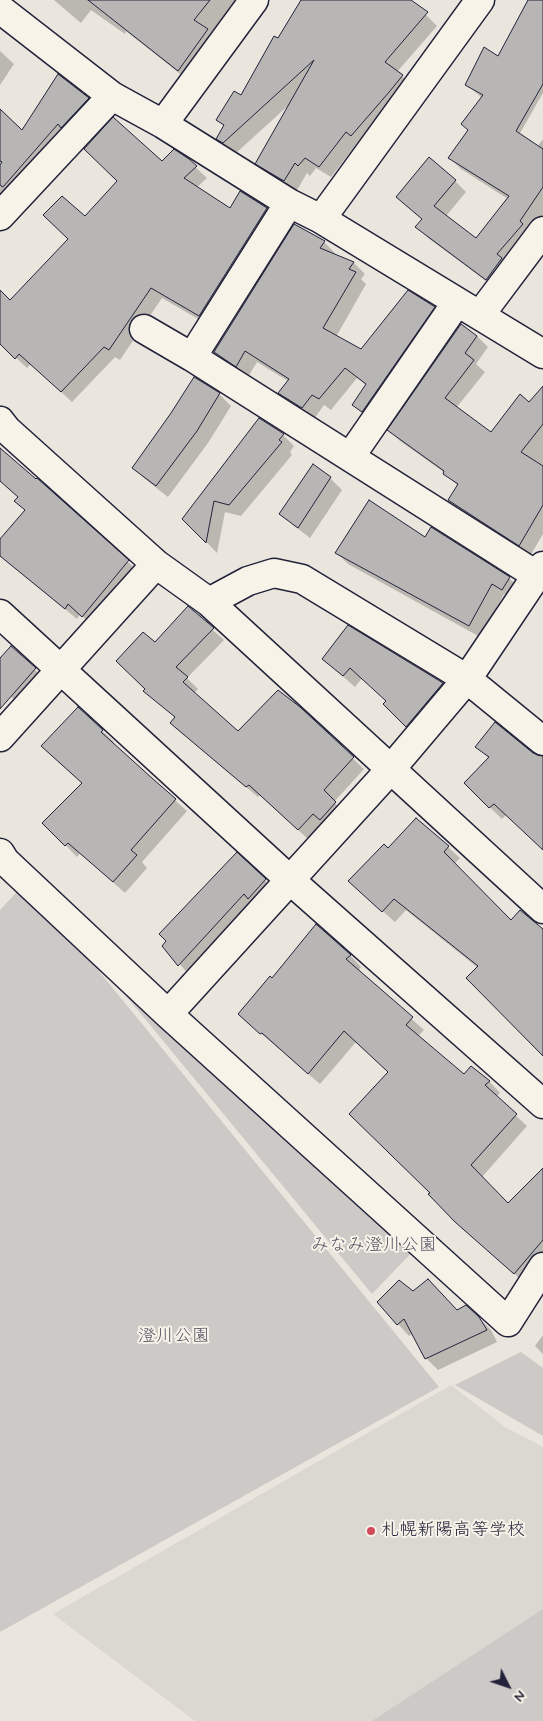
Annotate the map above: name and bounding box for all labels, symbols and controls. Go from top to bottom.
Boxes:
park label: みなみ澄川公園 [311,1235,437,1257]
park label: 澄川公園 [138,1326,210,1348]
place label: 札幌新陽高等学校 [381,1520,525,1542]
marker: 札幌新陽高等学校 [365,1525,377,1537]
north arrow [483,1661,533,1711]
text: N [509,1686,529,1705]

